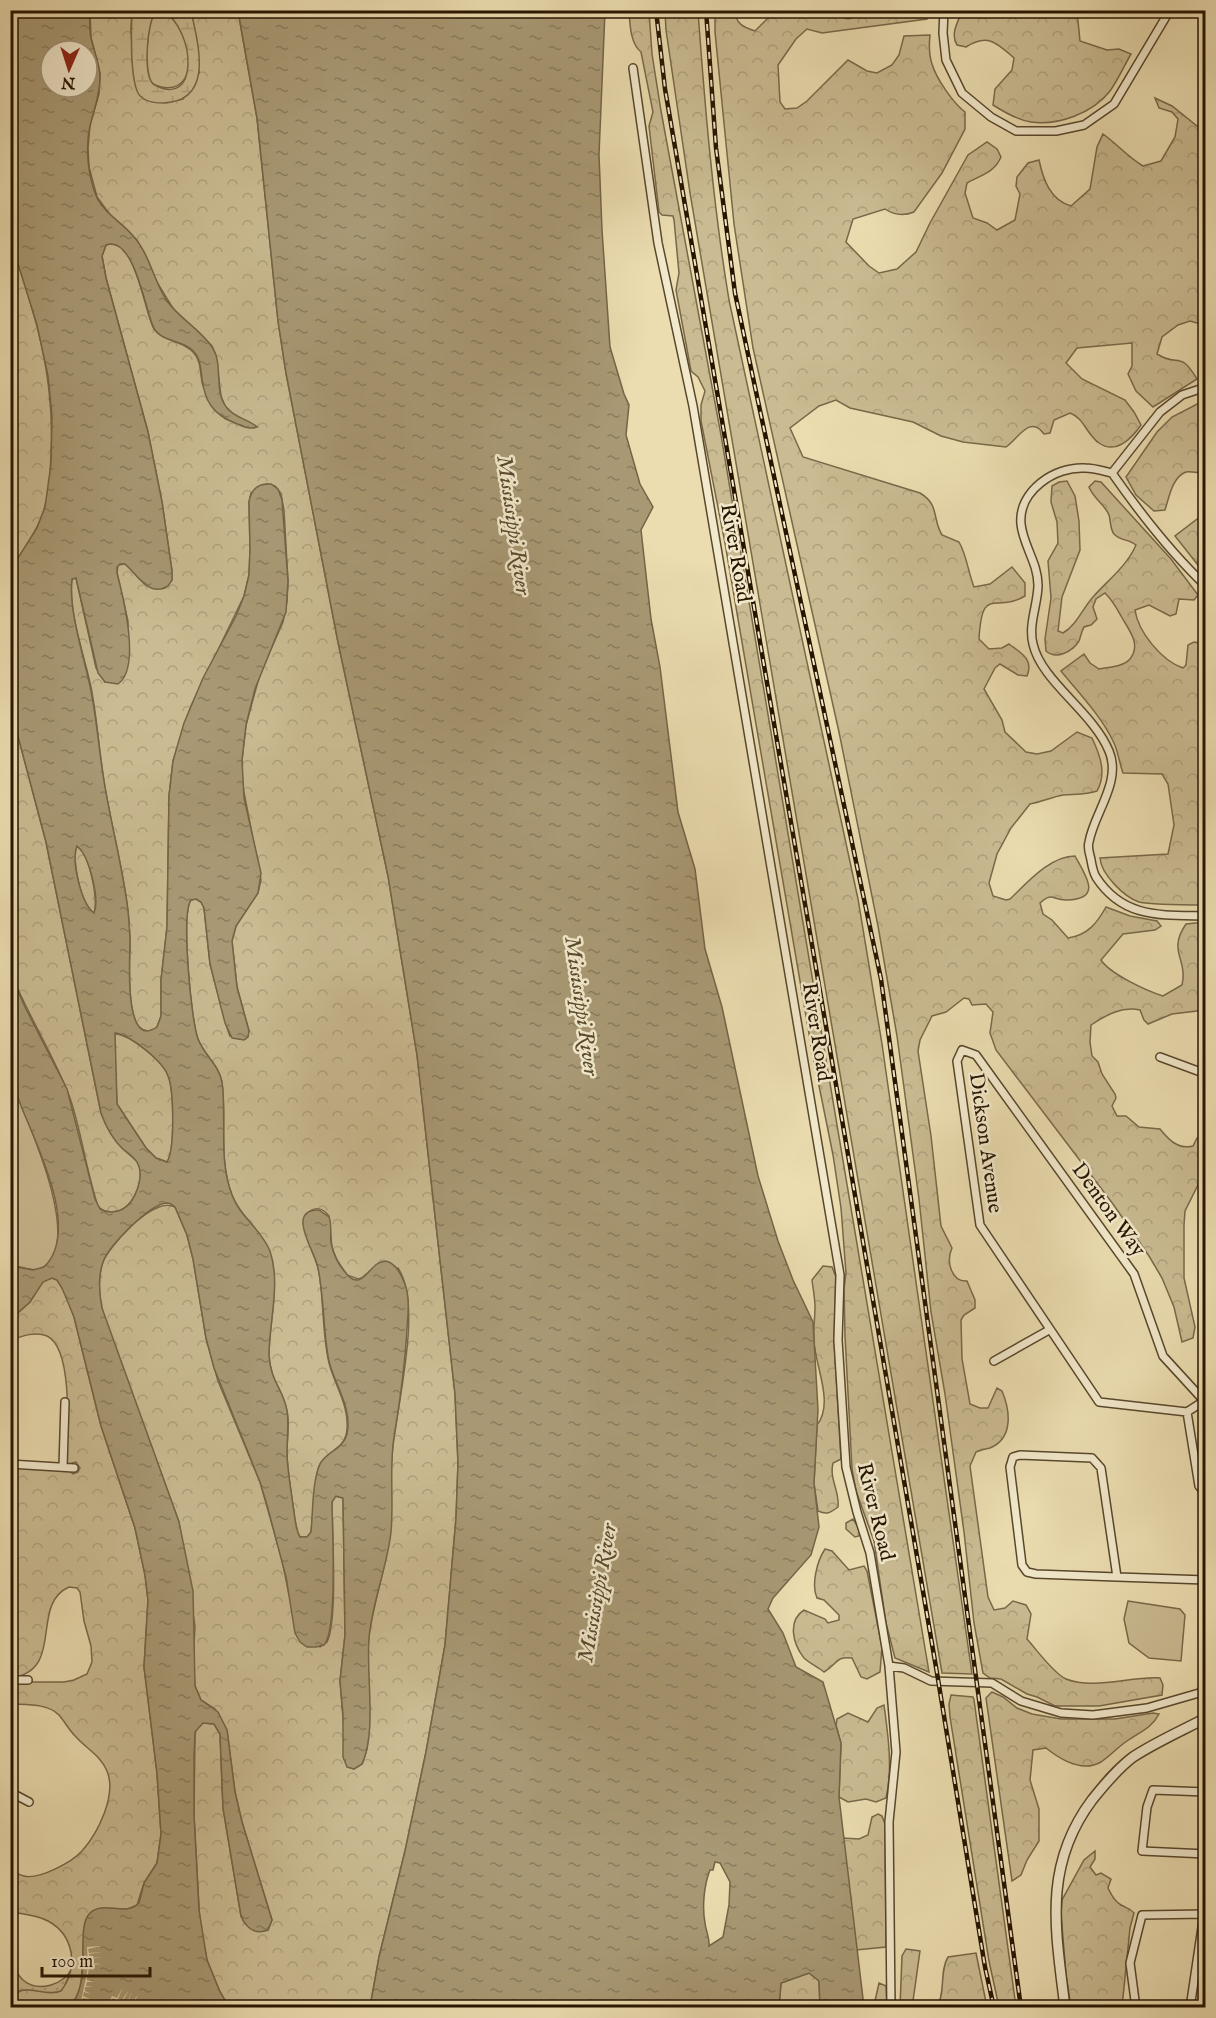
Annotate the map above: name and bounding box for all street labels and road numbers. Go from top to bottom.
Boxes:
street label: River Road [713,501,757,605]
street label: River Road [795,981,837,1084]
street label: Dickson Avenue [962,1071,1008,1215]
street label: Denton Way [1065,1158,1152,1263]
street label: River Road [850,1460,900,1565]

